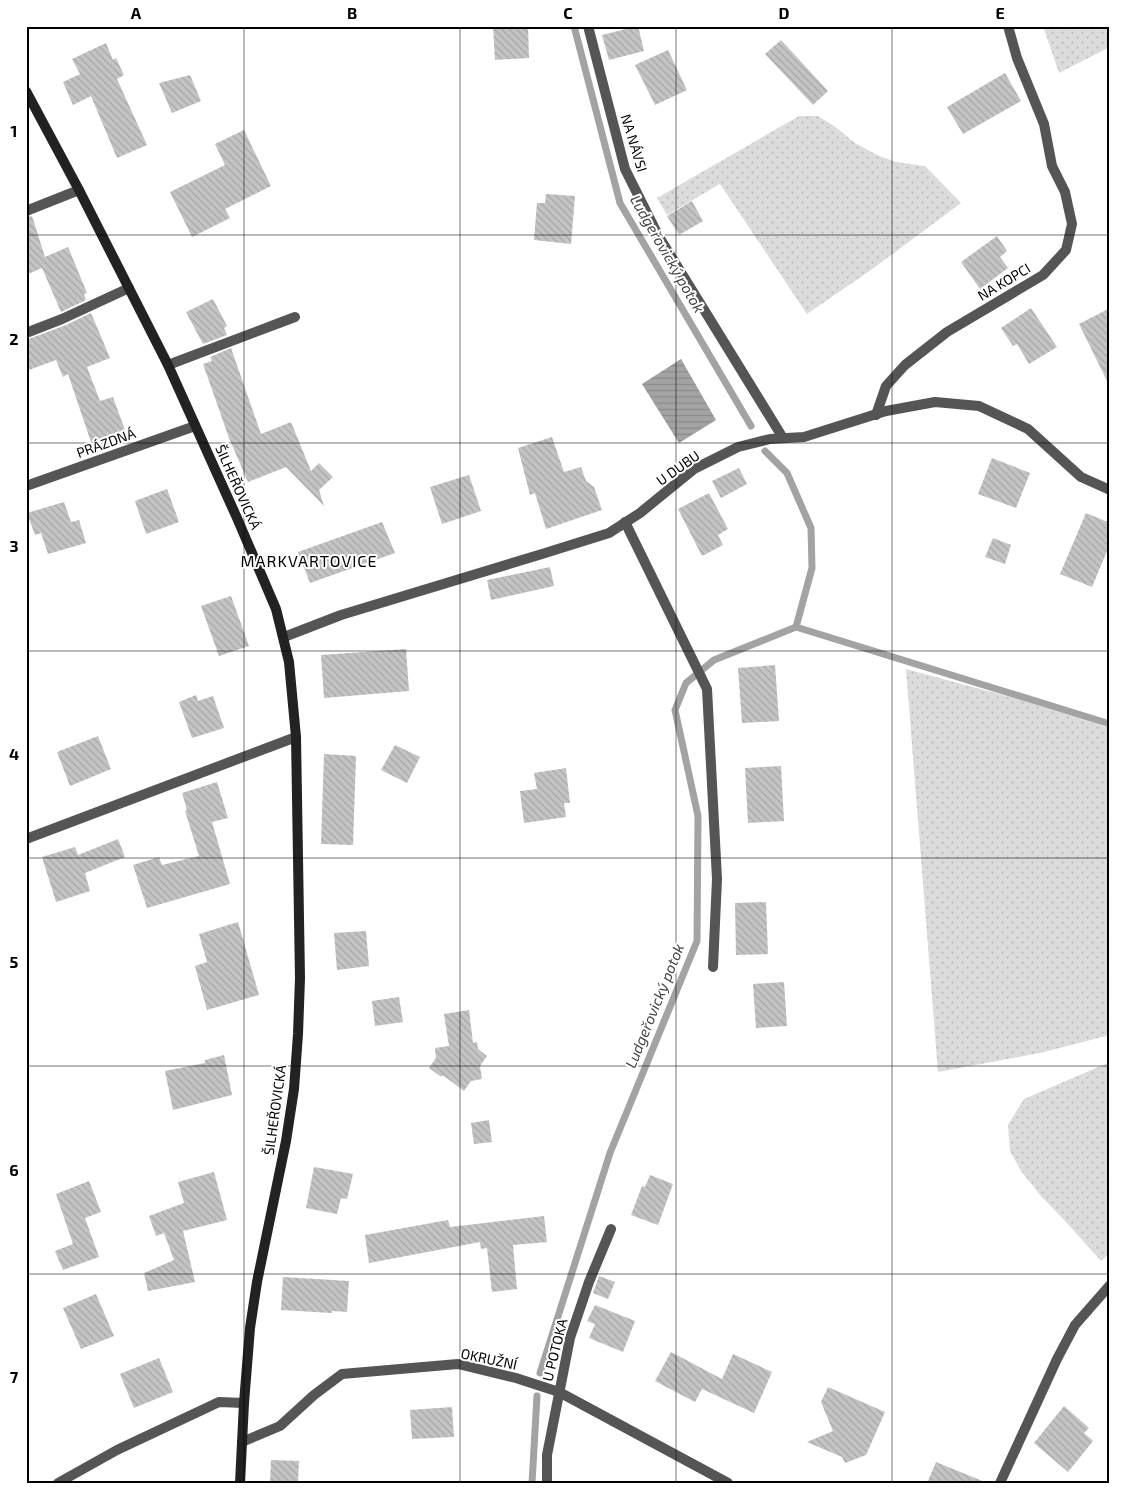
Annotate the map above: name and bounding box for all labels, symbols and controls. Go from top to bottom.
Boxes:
text: A [131,3,142,22]
text: B [347,3,357,22]
text: C [563,3,573,22]
text: D [779,3,790,22]
text: E [995,3,1005,22]
street label: NA NÁVSI [618,112,651,174]
text: 1 [11,121,17,140]
water label: Ludgeřovický potok [626,192,709,316]
street label: NA KOPCI [974,259,1033,304]
text: 2 [9,329,19,348]
street label: PRÁZDNÁ [74,424,138,461]
street label: ŠILHEŘOVICKÁ [212,442,265,532]
street label: U DUBU [653,447,703,489]
text: 3 [9,536,19,555]
district label: MARKVARTOVICE [241,551,377,570]
text: 4 [9,744,19,763]
water label: Ludgeřovický potok [621,941,688,1071]
text: 5 [10,952,19,971]
street label: ŠILHEŘOVICKÁ [260,1063,289,1156]
text: 6 [9,1160,19,1179]
street label: U POTOKA [539,1316,571,1383]
street label: OKRUŽNÍ [459,1344,519,1373]
text: 7 [10,1367,19,1386]

